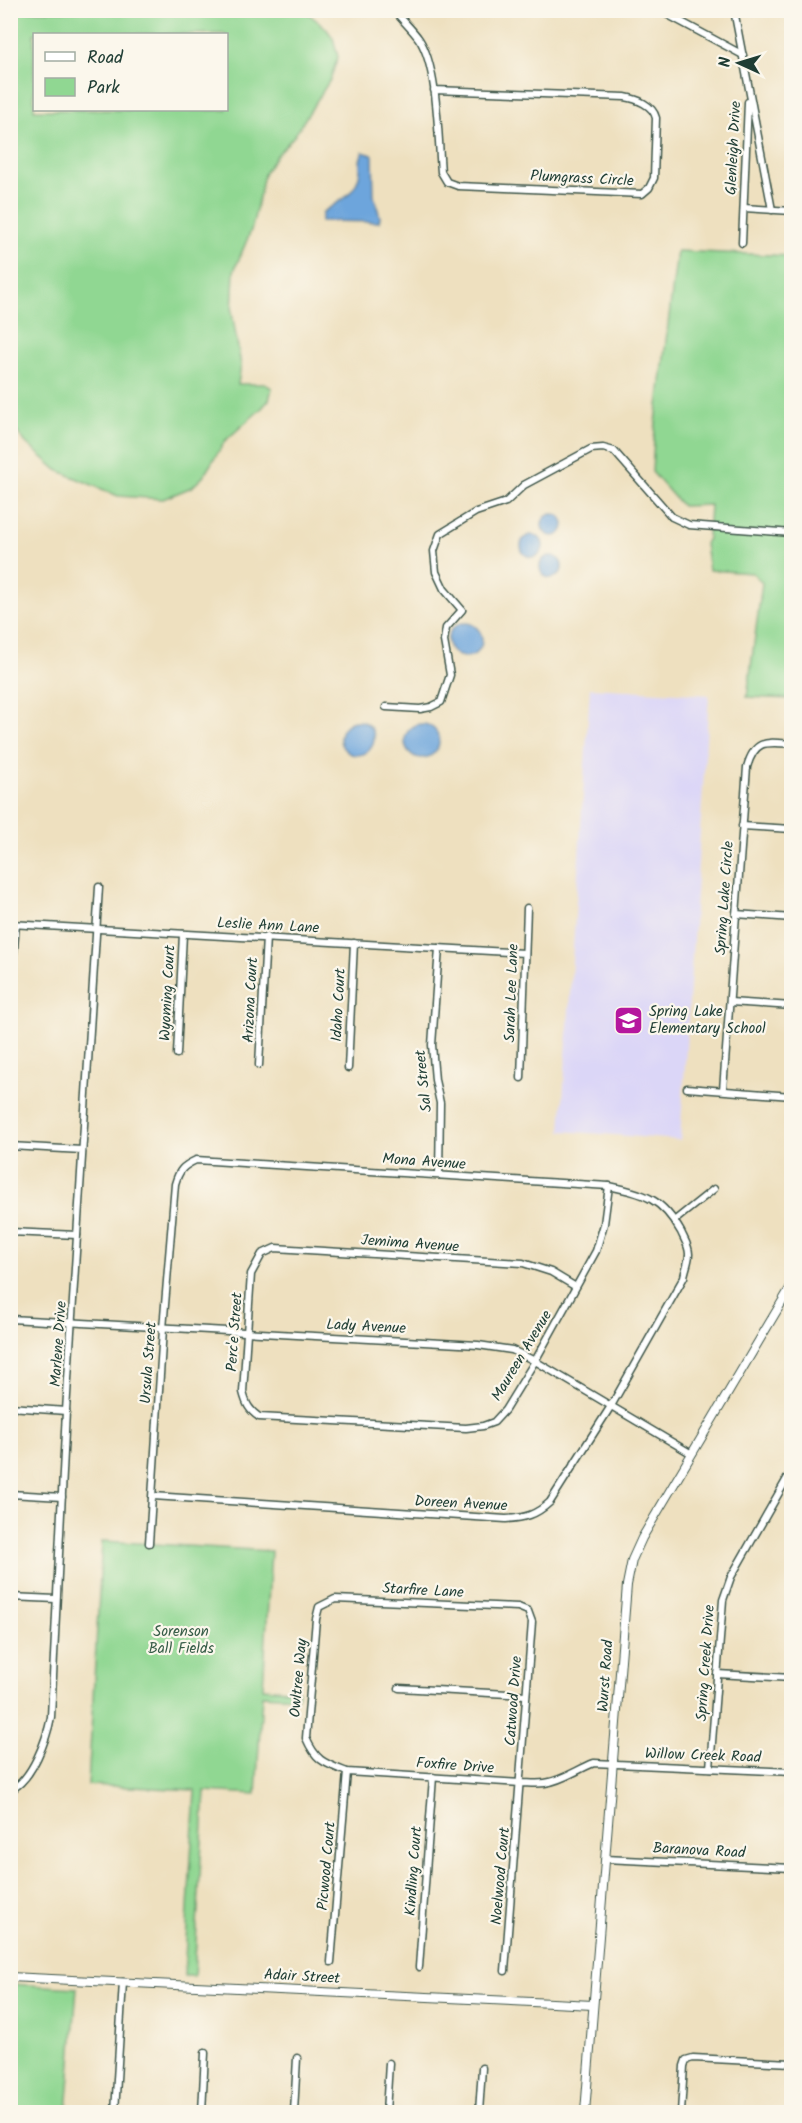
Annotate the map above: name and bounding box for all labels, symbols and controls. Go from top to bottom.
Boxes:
legend [33,33,228,111]
north arrow [709,33,769,93]
text: Road [87,44,124,73]
text: N [713,56,738,68]
text: Park [87,74,120,103]
street label: Glenleigh Drive [720,100,748,196]
street label: Plumgrass Circle [530,164,635,194]
street label: Spring Lake Circle [709,840,741,956]
street label: Leslie Ann Lane [216,911,320,941]
street label: Sarah Lee Lane [498,943,526,1043]
street label: Wyoming Court [154,944,183,1042]
street label: Arizona Court [237,956,265,1044]
street label: Idaho Court [325,967,353,1042]
place label: Spring Lake Elementary School [649,1000,766,1041]
school or university icon: Spring Lake Elementary School [612,1005,644,1037]
street label: Sal Street [409,1048,439,1113]
street label: Mona Avenue [381,1147,467,1177]
street label: Jemima Avenue [360,1229,460,1259]
street label: Perc'e Street [220,1291,250,1372]
street label: Marlene Drive [44,1300,74,1388]
street label: Maureen Avenue [485,1306,559,1406]
street label: Lady Avenue [325,1313,407,1341]
street label: Ursula Street [134,1321,164,1405]
street label: Doreen Avenue [414,1490,508,1518]
street label: Starfire Lane [382,1577,465,1605]
street label: Spring Creek Drive [690,1604,722,1722]
park label: Sorenson Ball Fields [148,1620,214,1661]
street label: Owltree Way [284,1637,314,1718]
street label: Wurst Road [592,1639,621,1713]
street label: Catwood Drive [499,1655,529,1747]
street label: Willow Creek Road [645,1742,762,1770]
street label: Foxfire Drive [415,1751,495,1781]
street label: Picwood Court [311,1820,343,1912]
street label: Kindling Court [399,1825,429,1917]
street label: Noelwood Court [485,1826,517,1926]
street label: Baranova Road [652,1837,746,1865]
street label: Adair Street [263,1963,341,1991]

